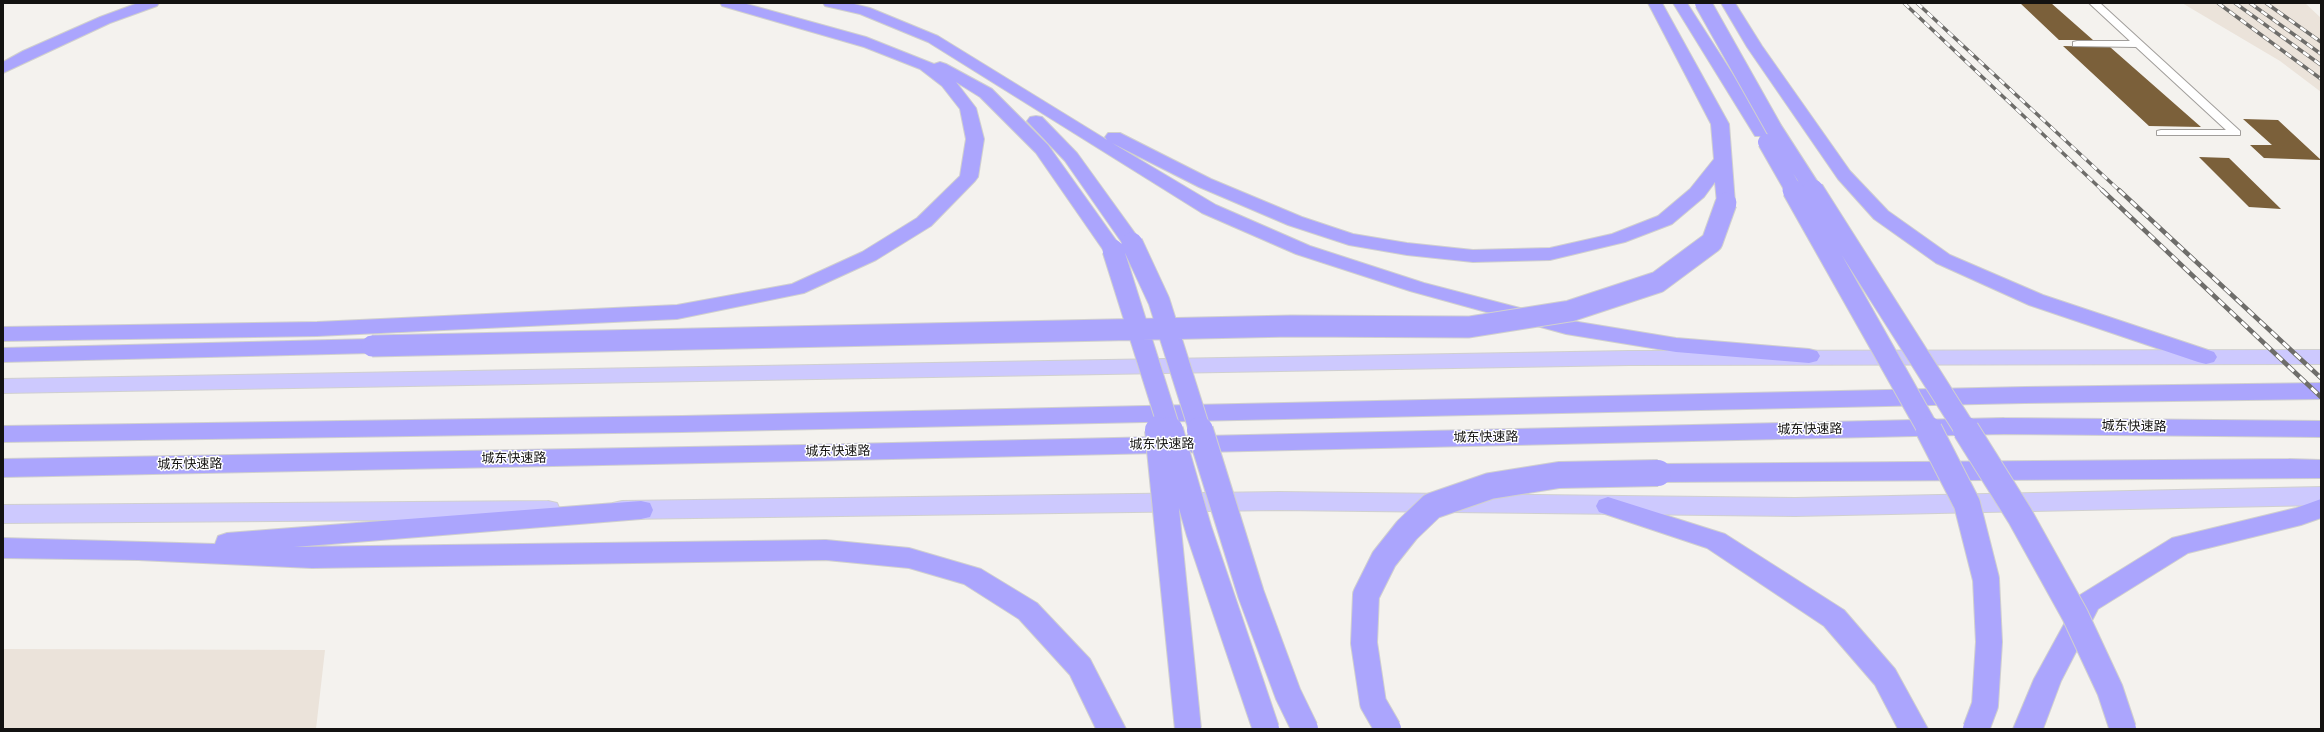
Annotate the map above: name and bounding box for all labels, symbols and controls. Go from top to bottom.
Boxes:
street label: 城东快速路 [2101,419,2167,435]
street label: 城东快速路 [1777,422,1843,438]
street label: 城东快速路 [1453,430,1519,446]
street label: 城东快速路 [1129,437,1195,453]
street label: 城东快速路 [805,444,871,460]
street label: 城东快速路 [481,451,547,467]
street label: 城东快速路 [157,457,223,473]

